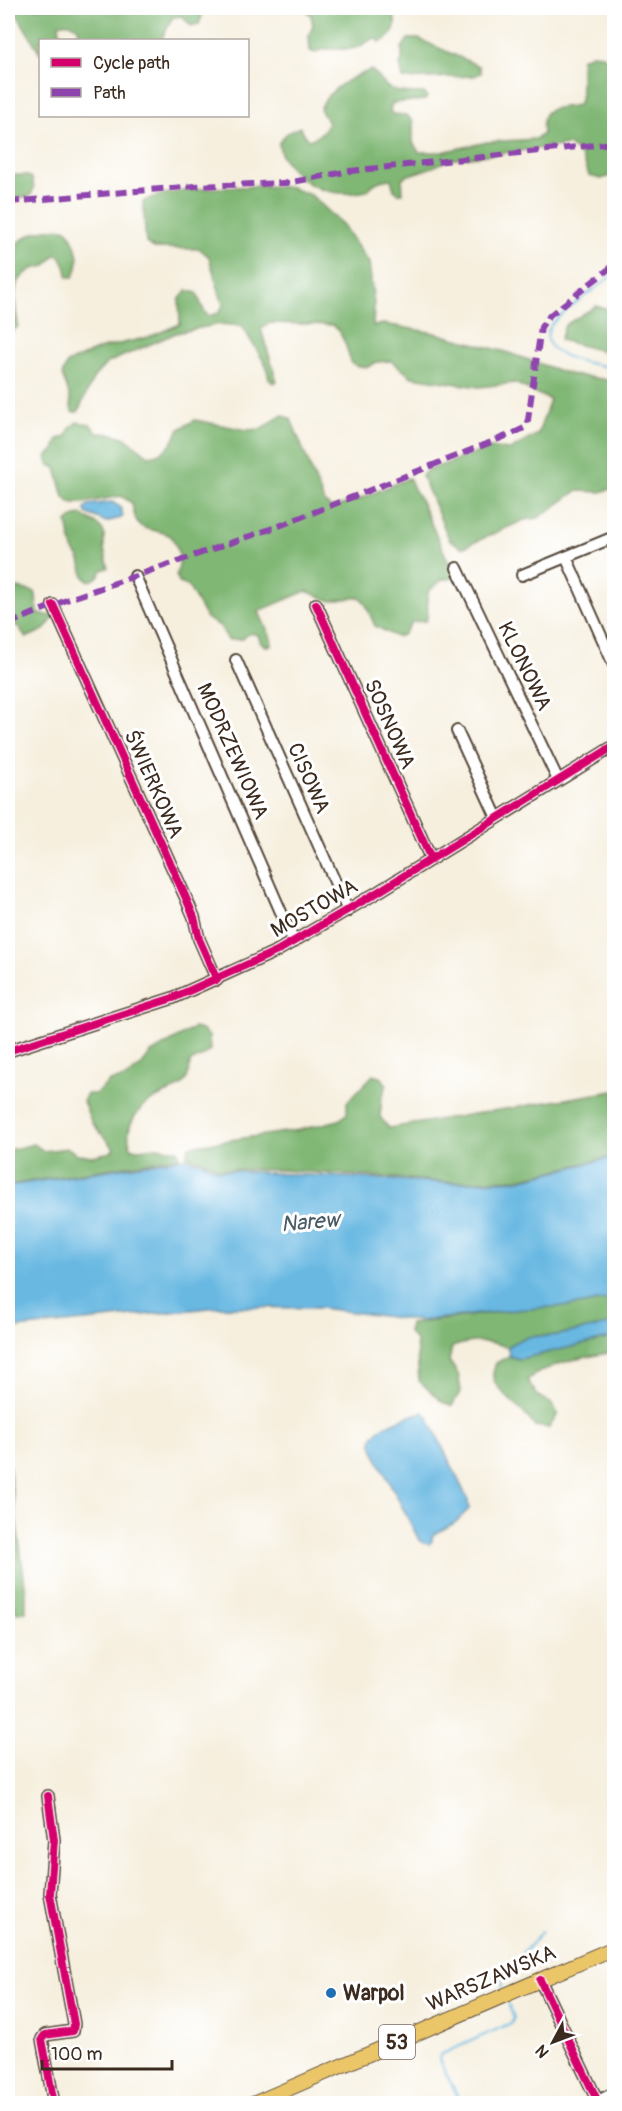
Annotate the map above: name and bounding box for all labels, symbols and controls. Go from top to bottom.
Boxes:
legend [39,39,249,117]
text: Cycle path [93,52,170,75]
text: Path [93,82,126,105]
street label: KLONOWA [491,617,558,715]
street label: SOSNOWA [358,675,421,773]
street label: MODRZEWIOWA [190,679,275,824]
street label: ŚWIERKOWA [118,726,189,843]
street label: CISOWA [281,739,336,818]
street label: MOSTOWA [266,873,363,944]
water label: Narew [280,1205,343,1238]
street label: WARSZAWSKA [422,1939,560,2018]
place label: Warpol [343,1980,404,2007]
marker: Warpol [324,1986,338,2000]
north arrow [523,2012,583,2072]
road number: 53 [379,2025,415,2059]
scale bar [42,2033,172,2071]
text: N [531,2040,554,2062]
text: 100 m [51,2043,103,2066]

